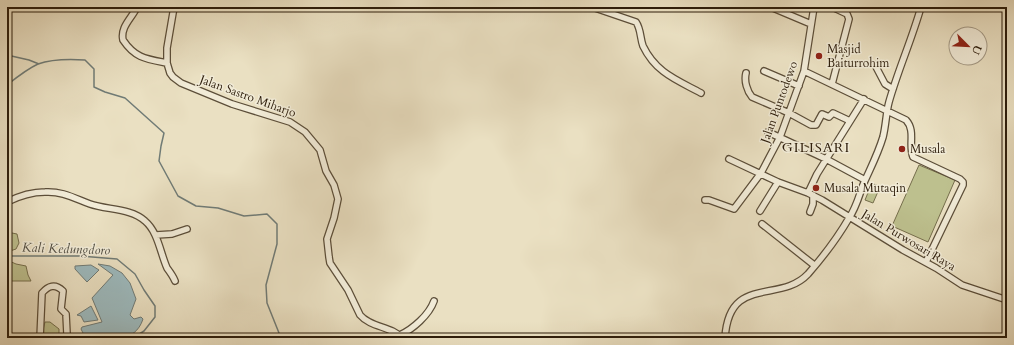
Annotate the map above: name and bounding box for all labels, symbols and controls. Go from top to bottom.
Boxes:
north arrow [948,26,988,66]
place label: Masjid Baiturrohim [827,41,890,71]
text: U [968,43,985,57]
marker: Masjid Baiturrohim [814,51,824,61]
street label: Jalan Puntodewo [756,58,801,147]
street label: Jalan Sastro Miharjo [196,70,299,121]
district label: GILISARI [782,138,850,157]
place label: Musala [910,141,946,157]
marker: Musala [897,144,907,154]
place label: Musala Mutaqin [824,180,906,196]
marker: Musala Mutaqin [811,183,821,193]
street label: Jalan Purwosari Raya [857,205,960,275]
water label: Kali Kedungdoro [21,238,110,260]

